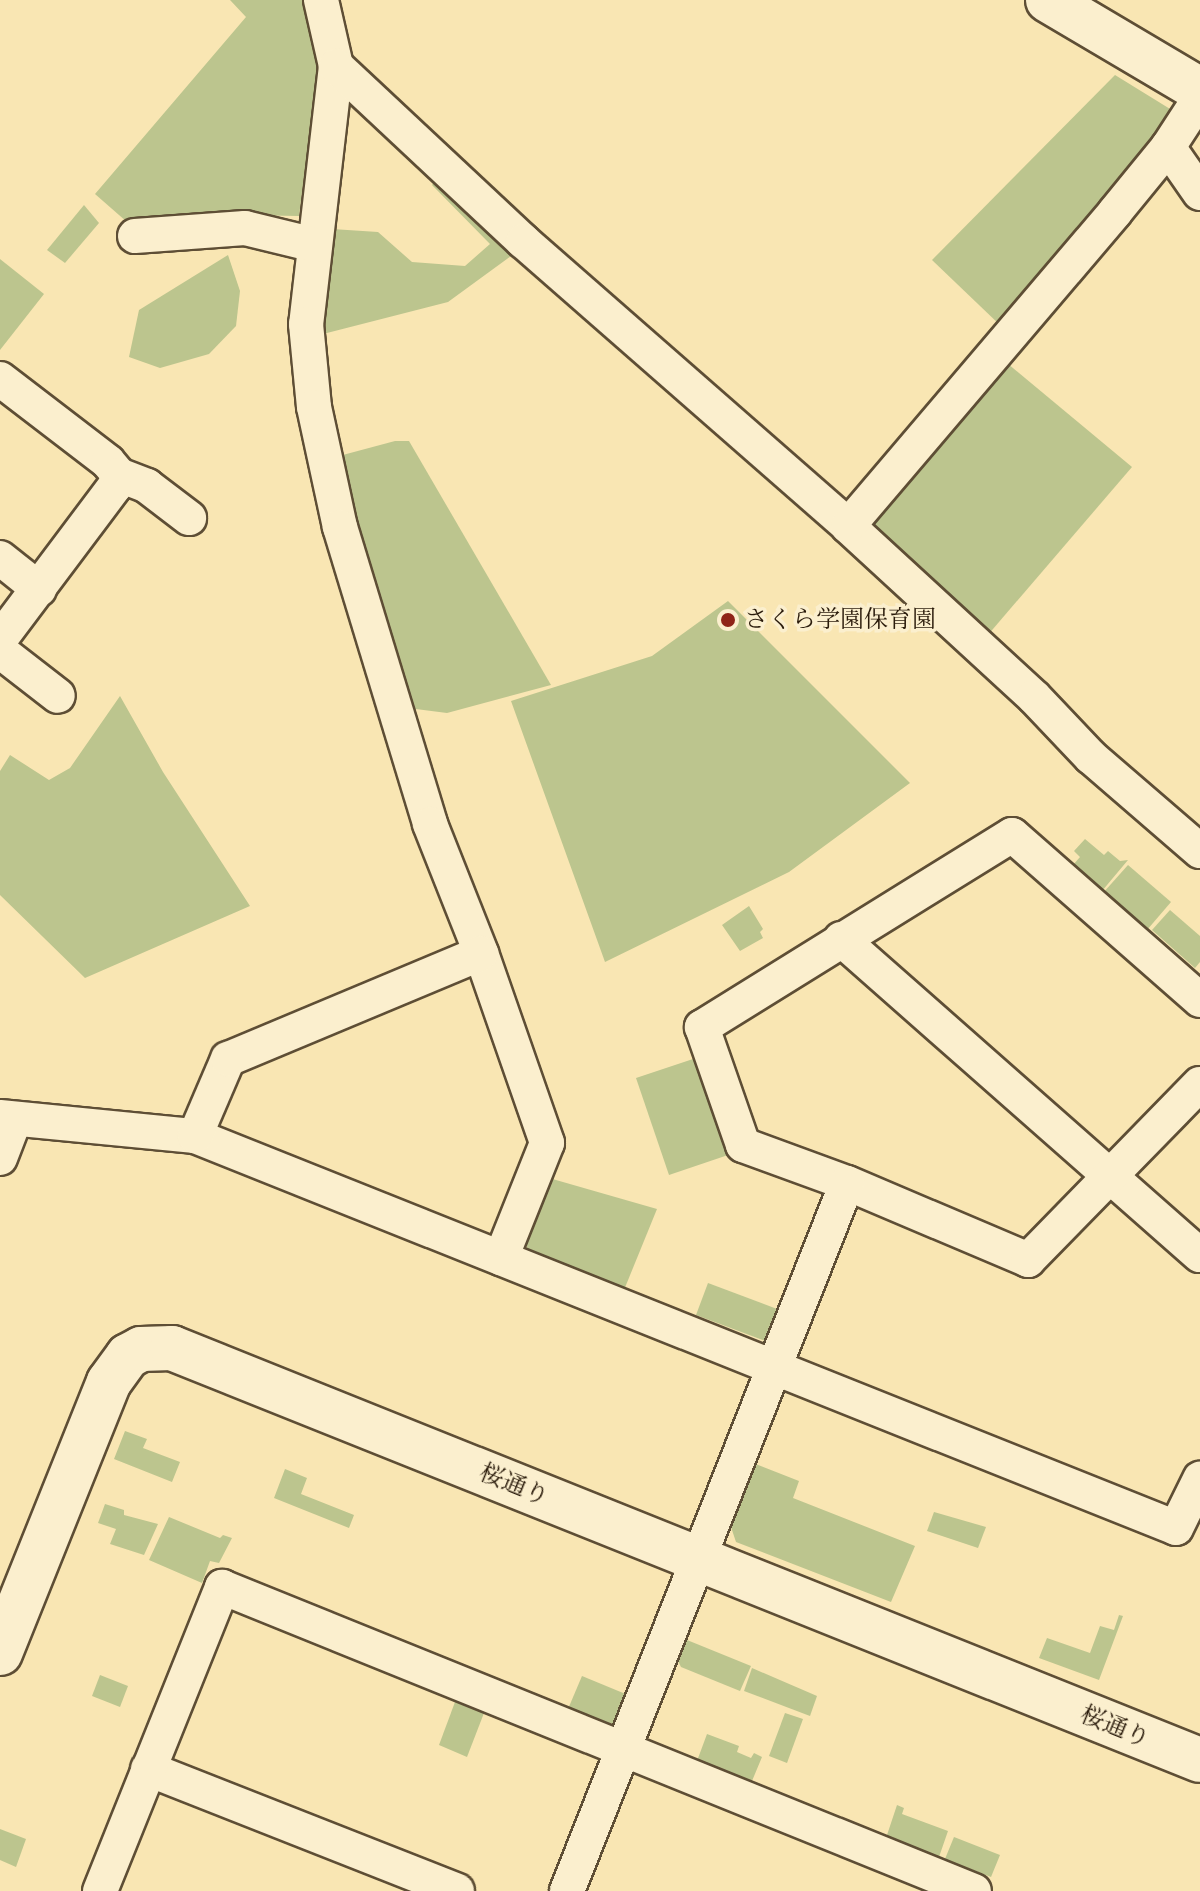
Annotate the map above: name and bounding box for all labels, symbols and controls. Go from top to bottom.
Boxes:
place label: さくら学園保育園 [744,606,936,634]
marker: さくら学園保育園 [719,611,737,629]
street label: 桜通り [475,1458,553,1512]
street label: 桜通り [1076,1700,1154,1754]

